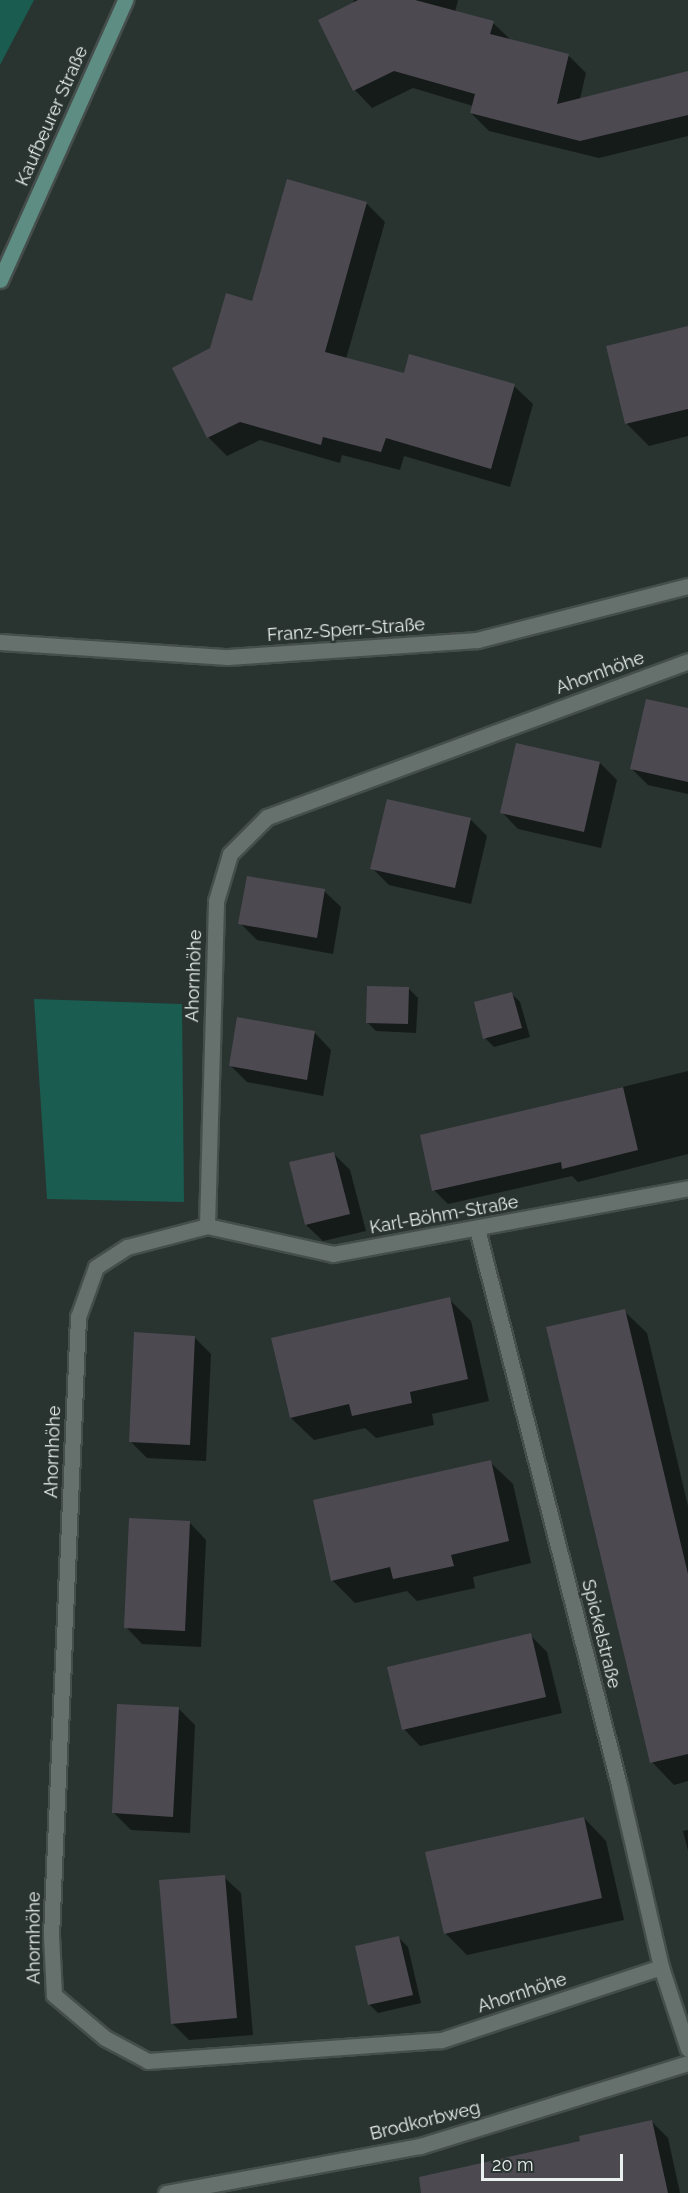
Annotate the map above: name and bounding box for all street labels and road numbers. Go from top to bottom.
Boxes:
street label: Kaufbeurer Straße [11,43,93,189]
street label: Franz-Sperr-Straße [266,614,426,646]
street label: Ahornhöhe [553,647,647,699]
street label: Ahornhöhe [182,929,206,1023]
street label: Karl-Böhm-Straße [368,1191,520,1239]
street label: Ahornhöhe [41,1405,65,1499]
street label: Spickelstraße [577,1577,625,1691]
street label: Ahornhöhe [23,1892,45,1984]
street label: Ahornhöhe [475,1968,569,2018]
street label: Brodkorbweg [368,2097,482,2145]

